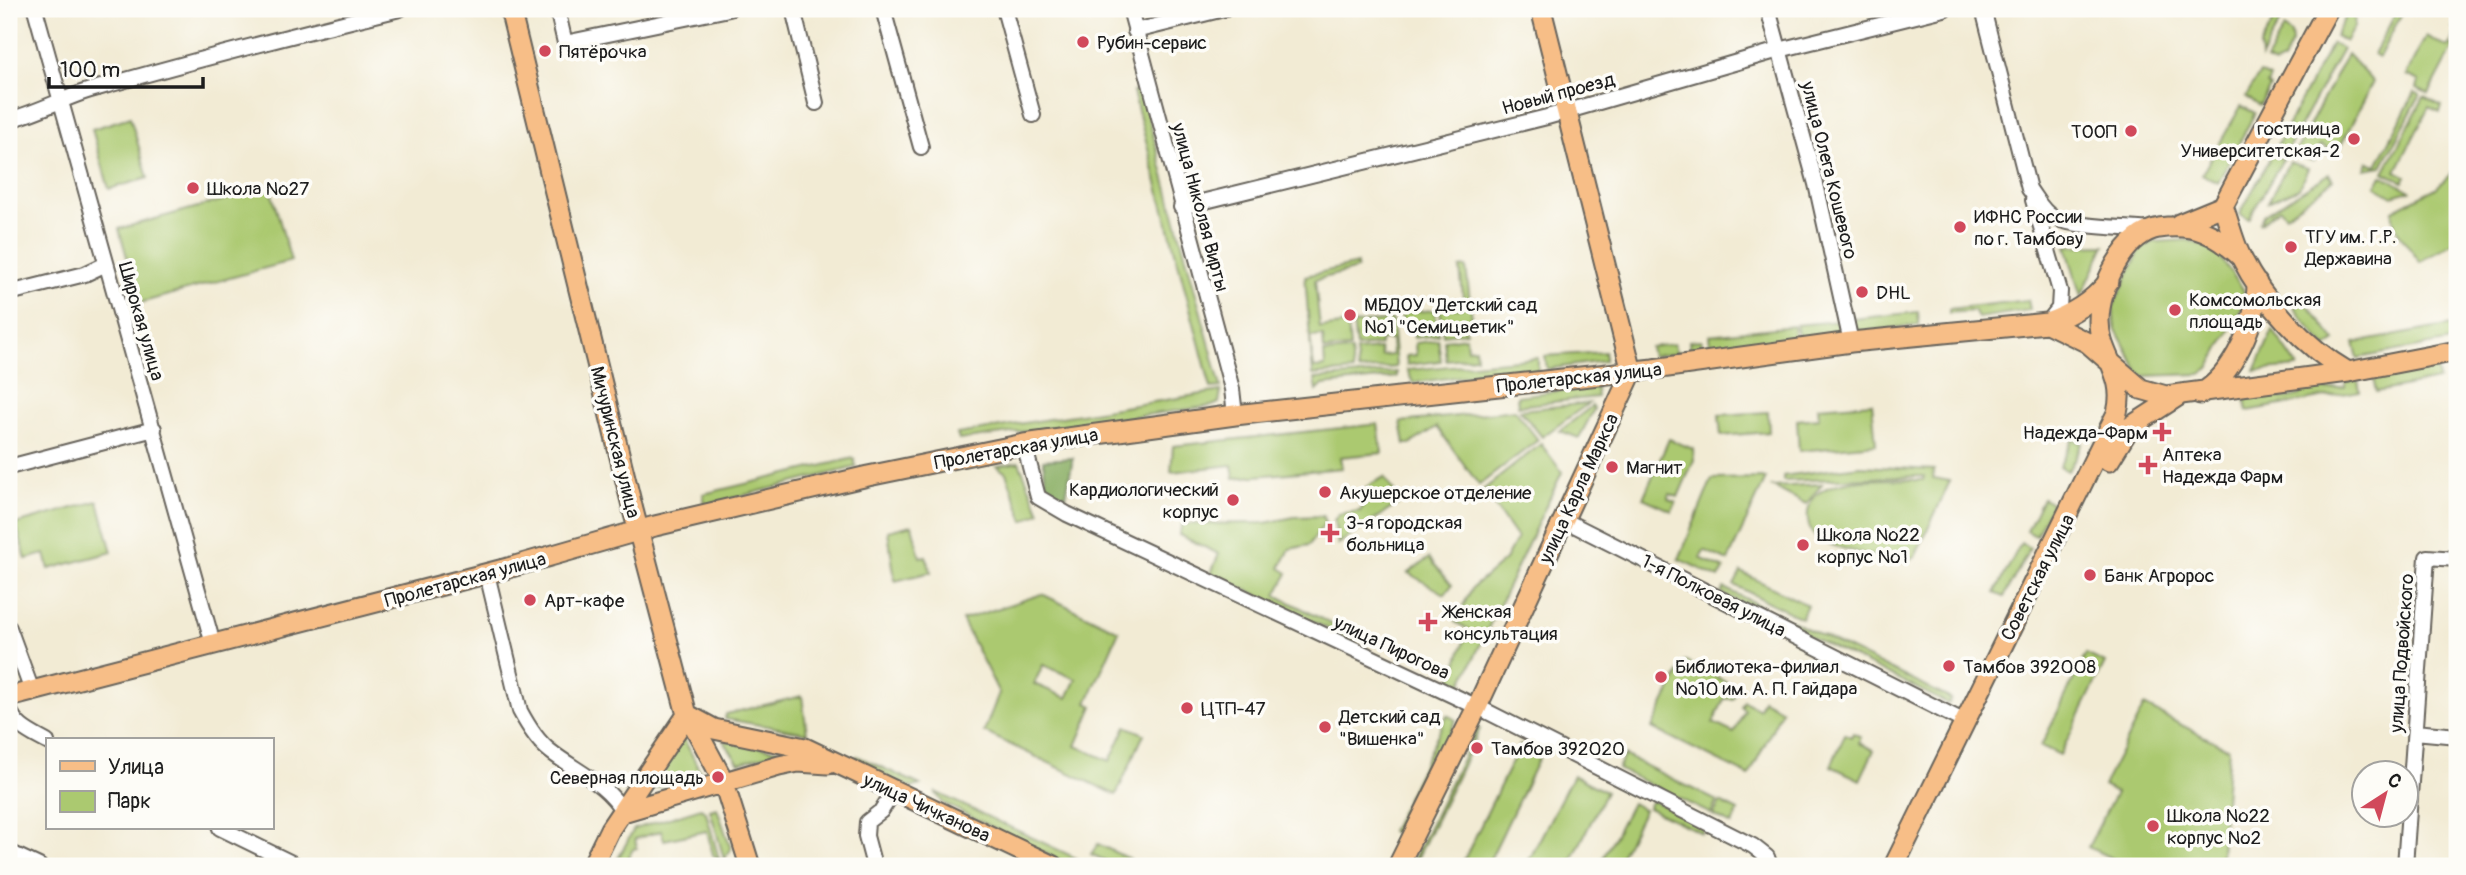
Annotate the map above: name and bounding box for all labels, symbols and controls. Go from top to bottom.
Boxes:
place label: Рубин-сервис [1097,31,1207,55]
marker: Рубин-сервис [1075,34,1091,50]
place label: Пятёрочка [559,40,647,64]
marker: Пятёрочка [537,43,553,59]
scale bar [49,46,203,90]
text: 100 m [60,57,120,84]
street label: Новый проезд [1499,67,1618,121]
street label: улица Олега Кошевого [1795,78,1863,262]
place label: гостиница Университетская-2 [2181,117,2340,163]
street label: улица Николая Вирты [1166,119,1234,294]
place label: ТООП [2071,120,2117,144]
marker: ТООП [2123,123,2139,139]
marker: гостиница Университетская-2 [2346,131,2362,147]
place label: Школа №27 [207,177,309,201]
marker: Школа №27 [185,180,201,196]
place label: ИФНС России по г. Тамбову [1974,205,2083,251]
marker: ИФНС России по г. Тамбову [1952,219,1968,235]
place label: ТГУ им. Г.Р. Державина [2304,225,2396,271]
marker: ТГУ им. Г.Р. Державина [2283,239,2299,255]
street label: Широкая улица [113,259,169,383]
place label: DHL [1876,281,1911,305]
marker: DHL [1854,284,1870,300]
place label: Комсомольская площадь [2189,288,2321,334]
place label: МБДОУ "Детский сад №1 "Семицветик" [1364,293,1538,339]
marker: Комсомольская площадь [2167,302,2183,318]
marker: МБДОУ "Детский сад №1 "Семицветик" [1342,307,1358,323]
street label: Пролетарская улица [1495,357,1663,399]
street label: Мичуринская улица [585,364,646,521]
street label: улица Карла Маркса [1533,409,1624,568]
place label: Надежда-Фарм [2023,421,2148,445]
street label: Пролетарская улица [932,423,1100,475]
marker: Надежда-Фарм [2154,424,2170,440]
place label: Аптека Надежда Фарм [2162,443,2283,489]
place label: Магнит [1626,456,1683,480]
marker: Аптека Надежда Фарм [2140,457,2156,473]
marker: Магнит [1604,459,1620,475]
place label: Кардиологический корпус [1069,478,1219,524]
place label: Акушерское отделение [1339,481,1532,505]
marker: Акушерское отделение [1317,484,1333,500]
marker: Кардиологический корпус [1225,492,1241,508]
street label: Советская улица [1996,510,2080,645]
place label: 3-я городская больница [1346,511,1462,557]
marker: 3-я городская больница [1320,523,1340,543]
place label: Школа №22 корпус №1 [1817,523,1920,569]
marker: Школа №22 корпус №1 [1795,537,1811,553]
street label: Пролетарская улица [382,547,549,613]
street label: 1-я Полковая улица [1637,549,1790,643]
place label: Банк Агророс [2104,564,2215,588]
marker: Банк Агророс [2082,567,2098,583]
street label: улица Подвойского [2384,573,2420,734]
place label: Арт-кафе [544,589,625,613]
marker: Арт-кафе [522,592,538,608]
place label: Женская консультация [1441,600,1558,646]
street label: улица Пирогова [1329,610,1454,685]
marker: Женская консультация [1418,612,1438,632]
place label: Библиотека-филиал №10 им. А. П. Гайдара [1675,655,1857,701]
place label: Тамбов 392008 [1963,655,2096,679]
marker: Тамбов 392008 [1941,658,1957,674]
marker: Библиотека-филиал №10 им. А. П. Гайдара [1653,669,1669,685]
place label: ЦТП-47 [1201,697,1266,721]
marker: ЦТП-47 [1179,700,1195,716]
place label: Детский сад "Вишенка" [1338,705,1441,751]
marker: Детский сад "Вишенка" [1317,719,1333,735]
place label: Тамбов 392020 [1491,737,1625,761]
legend [46,738,273,830]
marker: Тамбов 392020 [1469,740,1485,756]
text: Улица [108,754,164,781]
north arrow [2350,760,2420,830]
place label: Северная площадь [550,766,704,790]
street label: улица Чичканова [858,768,994,848]
text: С [2383,768,2406,794]
marker: Северная площадь [710,769,726,785]
text: Парк [108,788,151,815]
place label: Школа №22 корпус №2 [2167,804,2270,850]
marker: Школа №22 корпус №2 [2145,818,2161,834]

